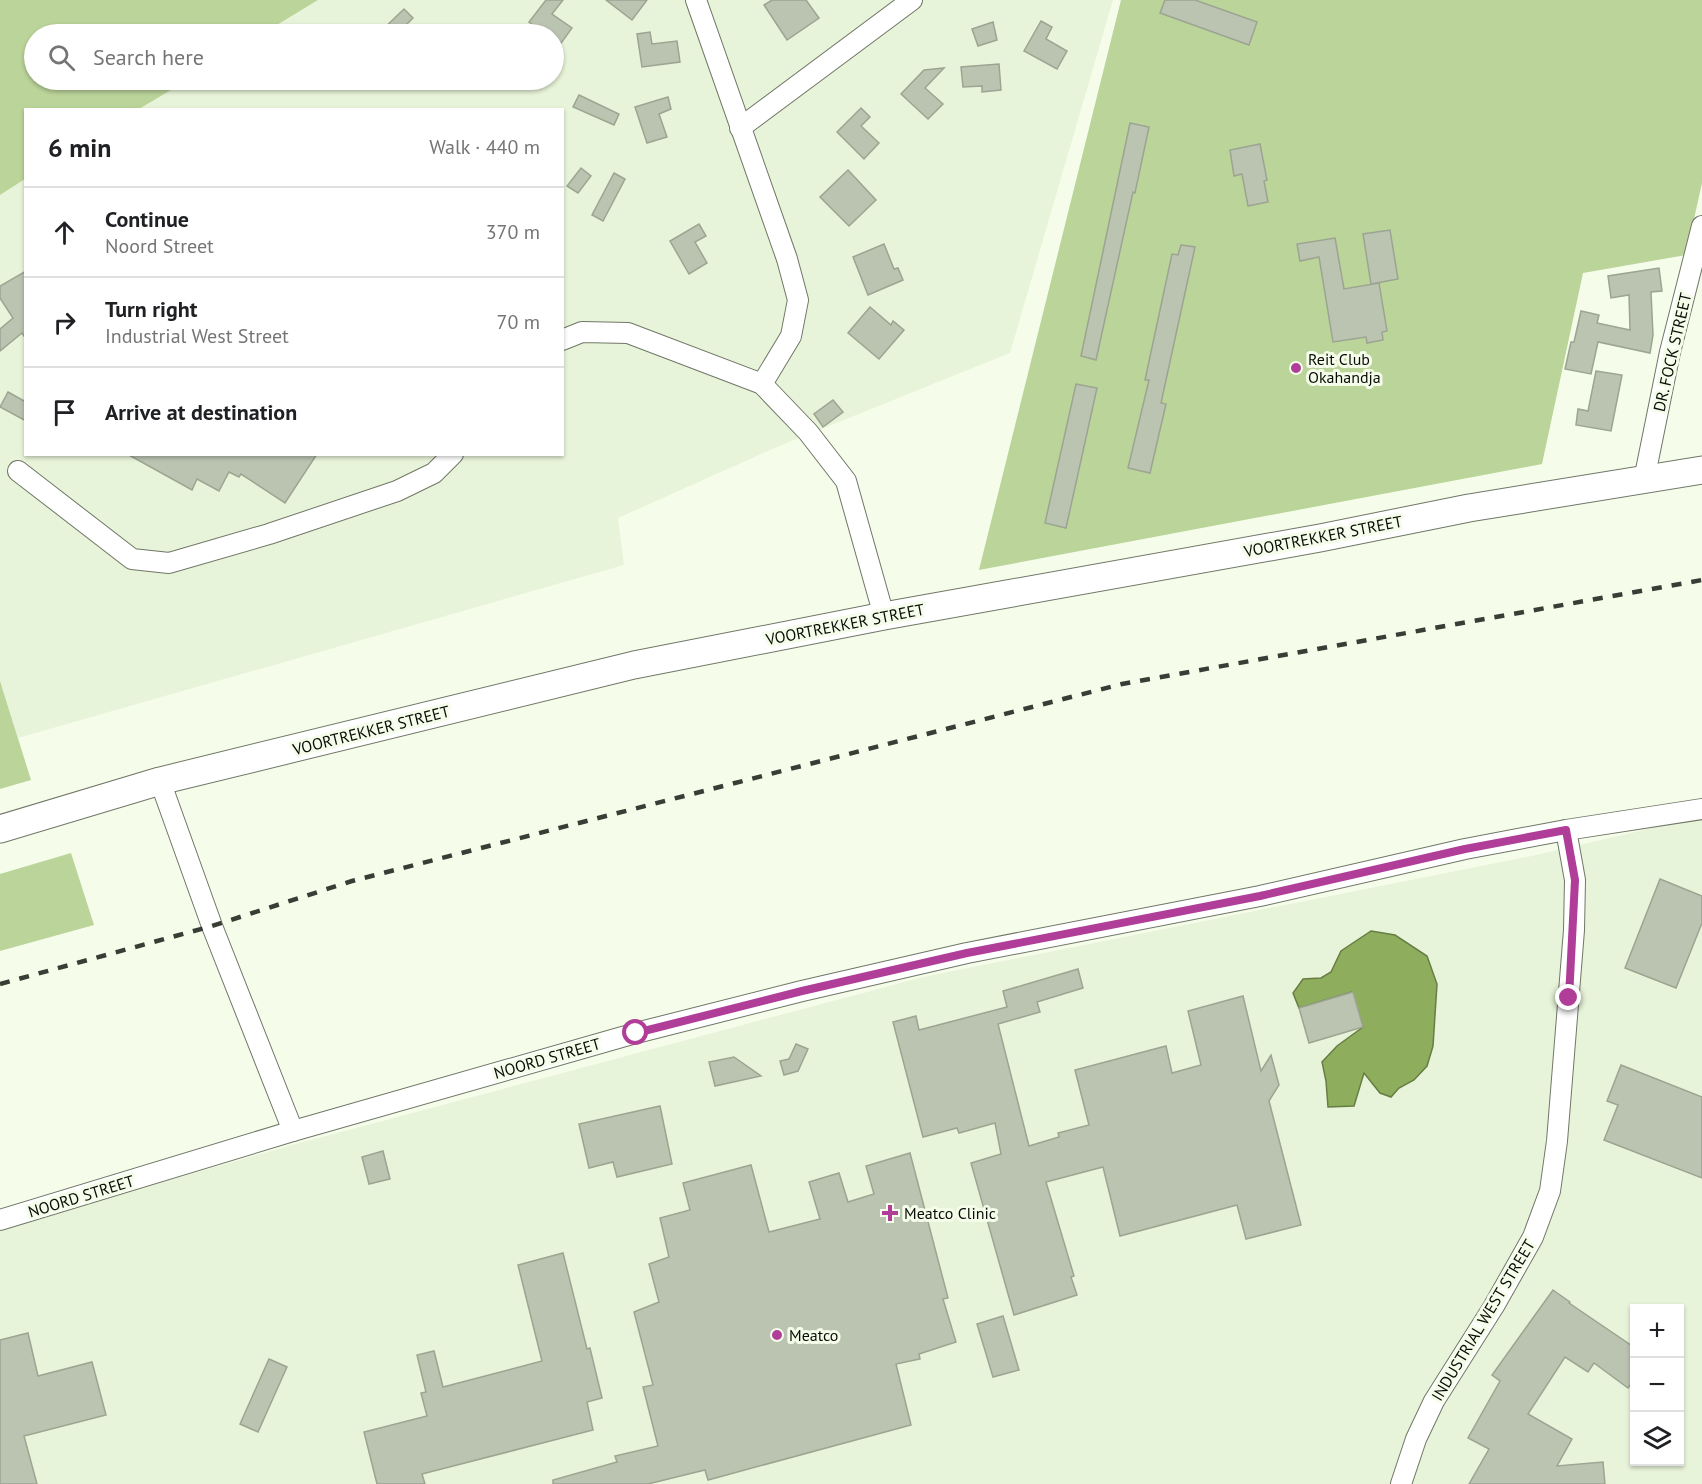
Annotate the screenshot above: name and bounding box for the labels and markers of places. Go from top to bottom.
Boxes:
place label: Reit Club Okahandja [1308,349,1381,387]
marker: Reit Club Okahandja [1289,361,1303,375]
place label: Meatco Clinic [904,1203,996,1223]
marker: Meatco Clinic [881,1204,899,1222]
place label: Meatco [789,1325,838,1345]
marker: Meatco [770,1328,784,1342]

